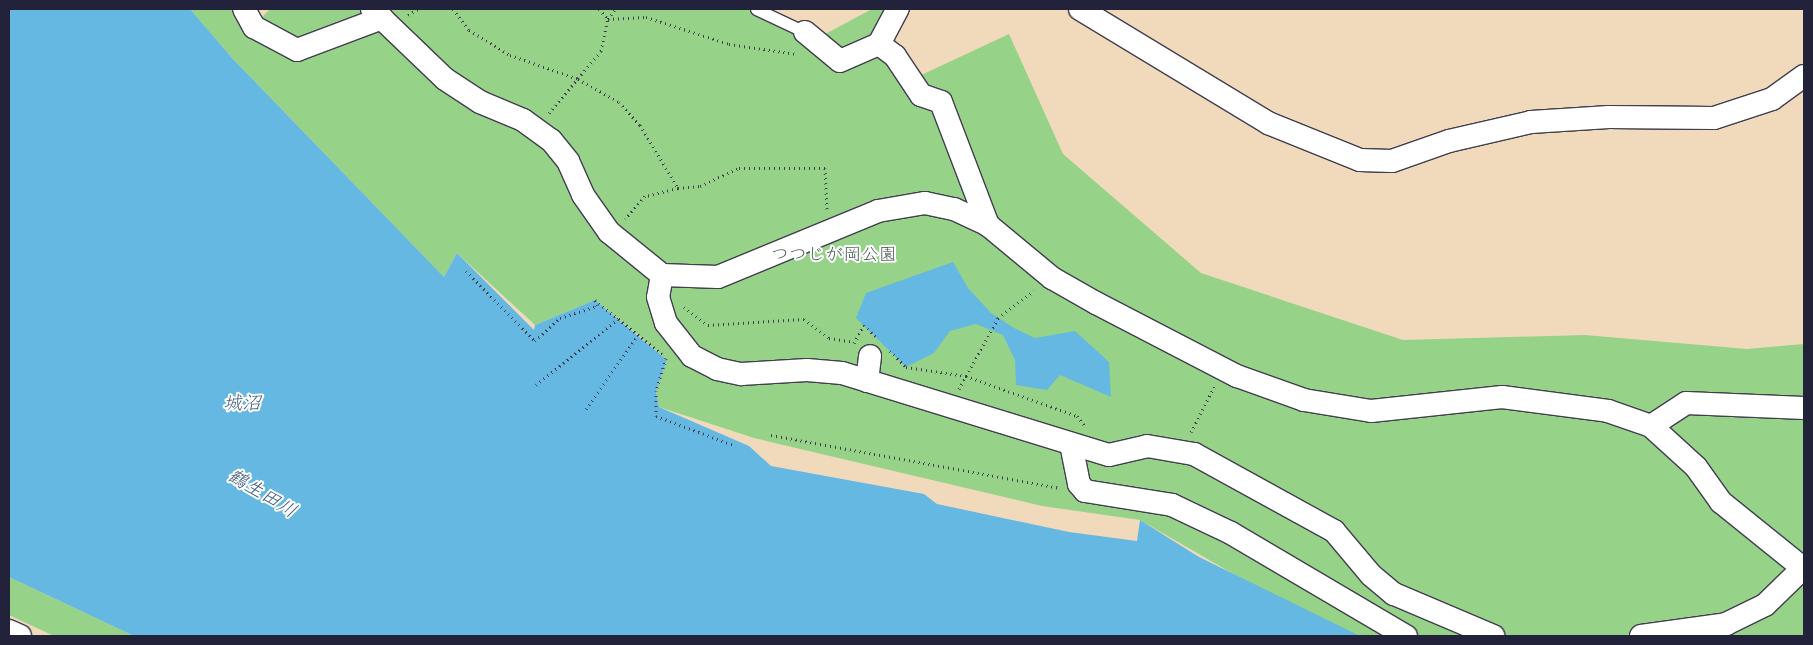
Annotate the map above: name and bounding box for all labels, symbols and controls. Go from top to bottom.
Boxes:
park label: つつじが岡公園 [771,244,897,266]
water label: 城沼 [223,393,261,415]
water label: 鶴生田川 [224,465,300,523]

